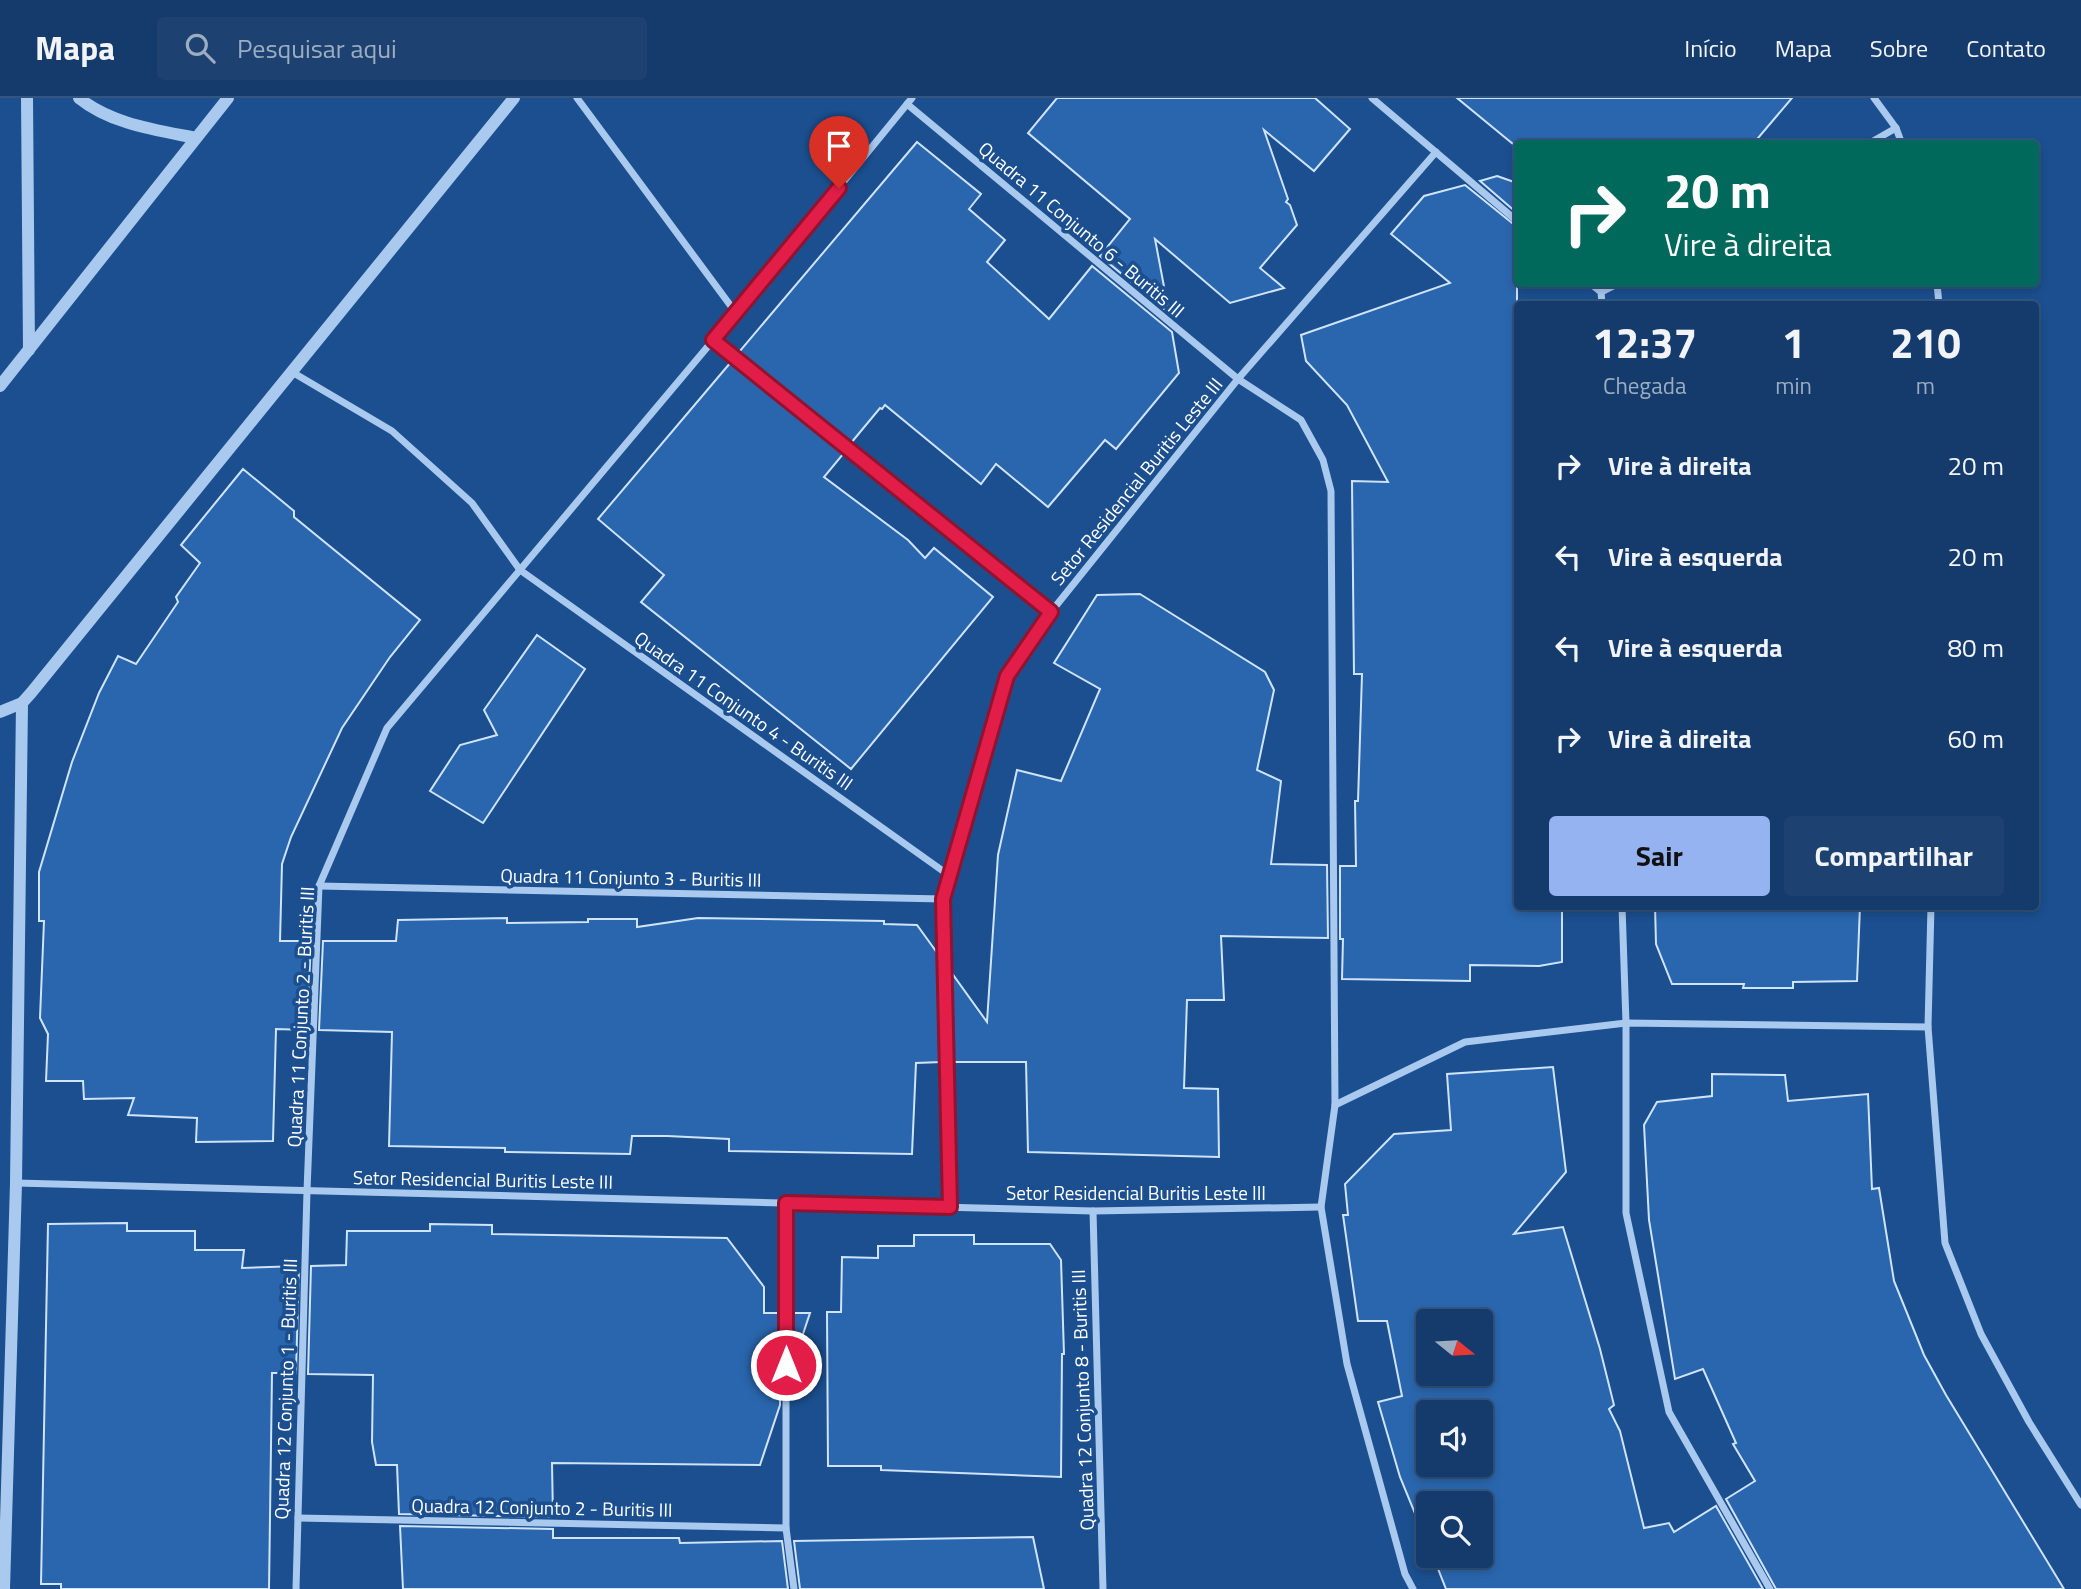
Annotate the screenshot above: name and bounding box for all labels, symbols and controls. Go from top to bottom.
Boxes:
search box [157,17,647,80]
text: Mapa [35,23,115,73]
icon: search [181,29,219,67]
text: Pesquisar aqui [237,29,397,68]
text: Início [1684,30,1737,66]
text: Mapa [1775,30,1832,66]
text: Sobre [1870,30,1928,66]
text: Contato [1966,30,2046,66]
pin [809,116,869,188]
icon: arrive [820,127,858,165]
street label: Quadra 11 Conjunto 6 - Buritis III [973,134,1191,324]
text: 20 m [1664,152,1771,227]
icon: right [1549,168,1640,259]
text: Vire à direita [1664,220,1832,268]
text: 12:37 [1592,310,1697,374]
text: 1 [1782,310,1805,374]
text: 210 [1890,310,1961,374]
text: Chegada [1603,368,1686,403]
text: min [1775,368,1812,403]
text: m [1916,368,1935,403]
street label: Setor Residencial Buritis Leste III [1043,371,1229,591]
text: Vire à direita [1608,446,1751,485]
text: 20 m [1947,446,2004,485]
icon: right [1549,447,1587,485]
text: Vire à esquerda [1608,537,1783,576]
text: 20 m [1947,537,2004,576]
icon: left [1549,538,1587,576]
street label: Quadra 11 Conjunto 4 - Buritis III [629,623,859,797]
text: Vire à esquerda [1608,628,1783,667]
text: 80 m [1947,628,2004,667]
icon: left [1549,629,1587,667]
text: Vire à direita [1608,719,1751,758]
text: 60 m [1947,719,2004,758]
icon: right [1549,720,1587,758]
button: Sair [1549,816,1770,896]
button: Compartilhar [1784,816,2004,896]
street label: Quadra 11 Conjunto 3 - Buritis III [500,860,762,894]
street label: Quadra 11 Conjunto 2 - Buritis III [279,886,321,1148]
street label: Setor Residencial Buritis Leste III [353,1162,613,1196]
street label: Setor Residencial Buritis Leste III [1006,1178,1266,1207]
street label: Quadra 12 Conjunto 1 - Buritis III [266,1258,304,1520]
street label: Quadra 12 Conjunto 8 - Buritis III [1063,1269,1101,1531]
north arrow [1416,1309,1493,1386]
map controls [1416,1309,1493,1568]
position arrow [749,1328,823,1402]
button: sound [1416,1400,1493,1477]
street label: Quadra 12 Conjunto 2 - Buritis III [411,1490,673,1524]
button: search [1416,1491,1493,1568]

